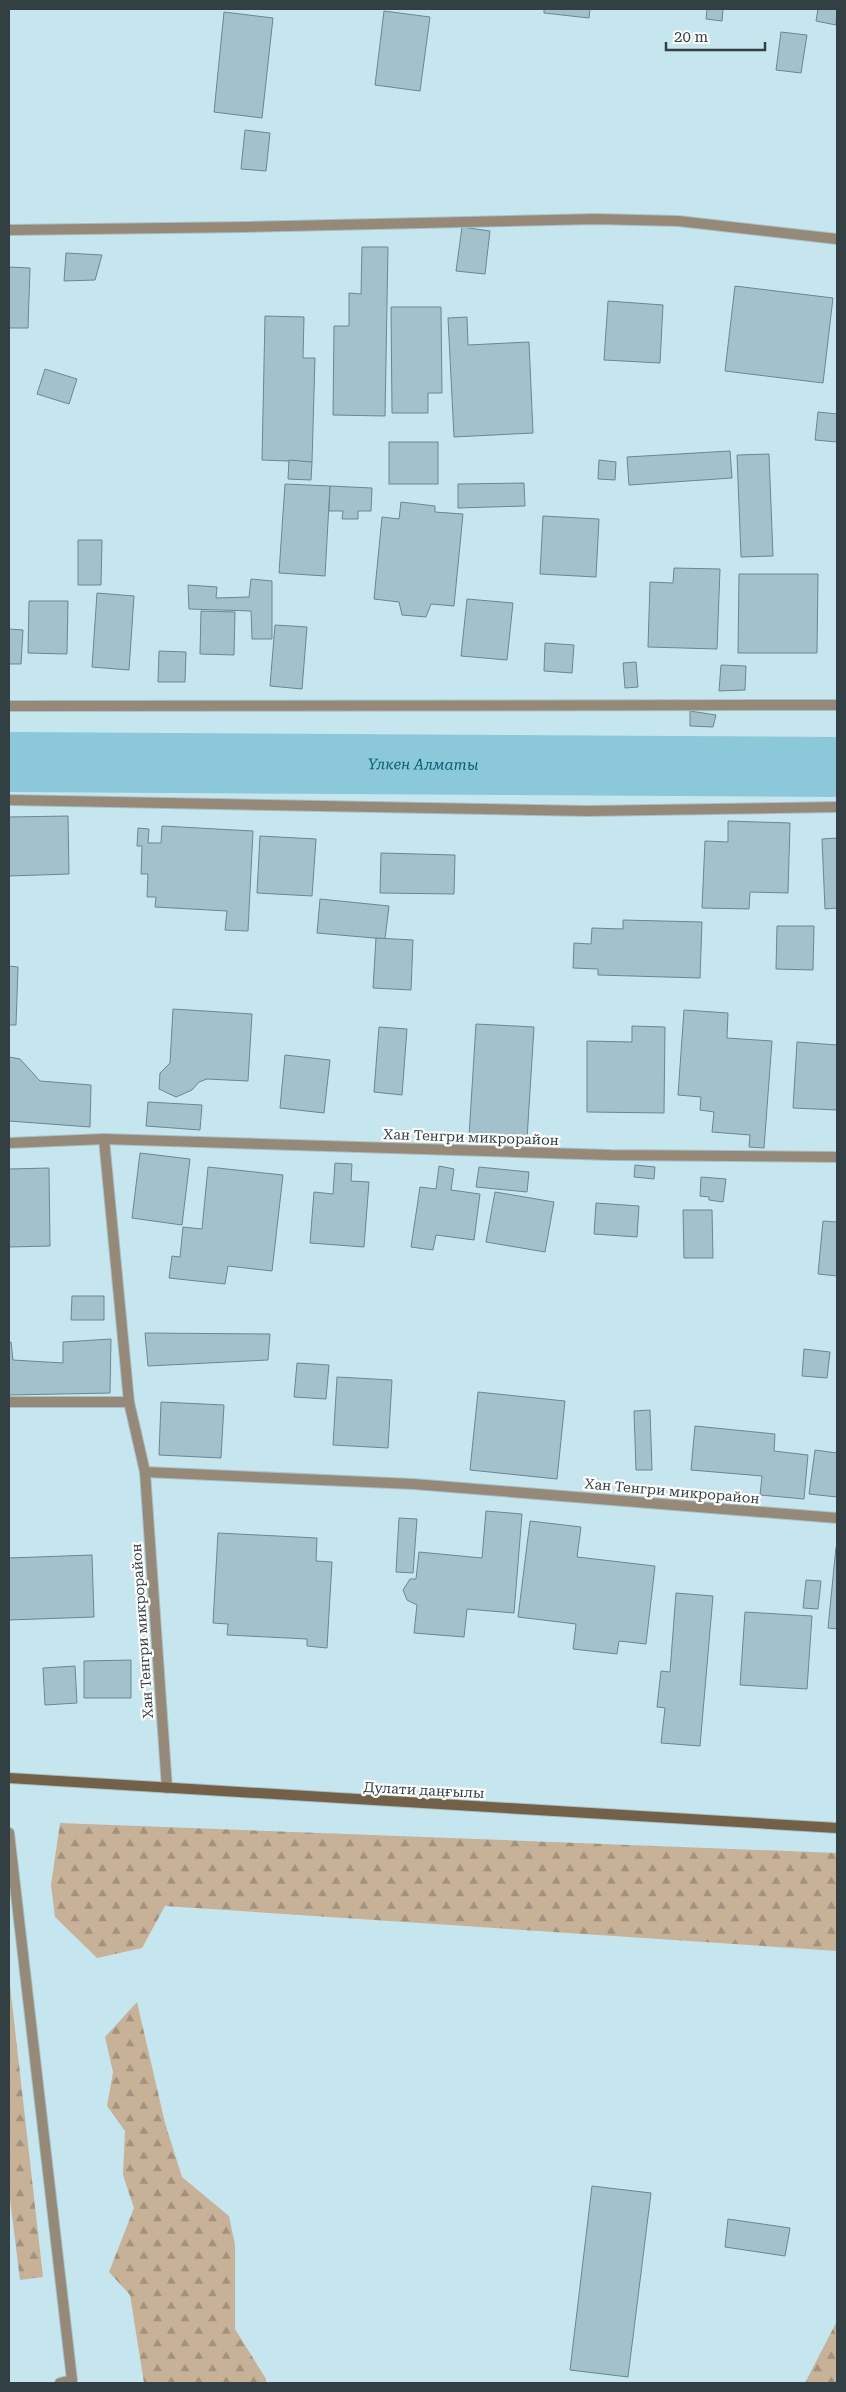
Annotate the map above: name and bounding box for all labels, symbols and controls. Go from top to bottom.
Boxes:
scale bar [666,20,765,52]
text: 20 m [674,28,709,46]
water label: Үлкен Алматы [367,755,479,774]
street label: Хан Тенгри микрорайон [383,1126,559,1148]
street label: Хан Тенгри микрорайон [584,1475,760,1507]
street label: Хан Тенгри микрорайон [128,1543,156,1719]
street label: Дулати даңғылы [363,1779,485,1801]

